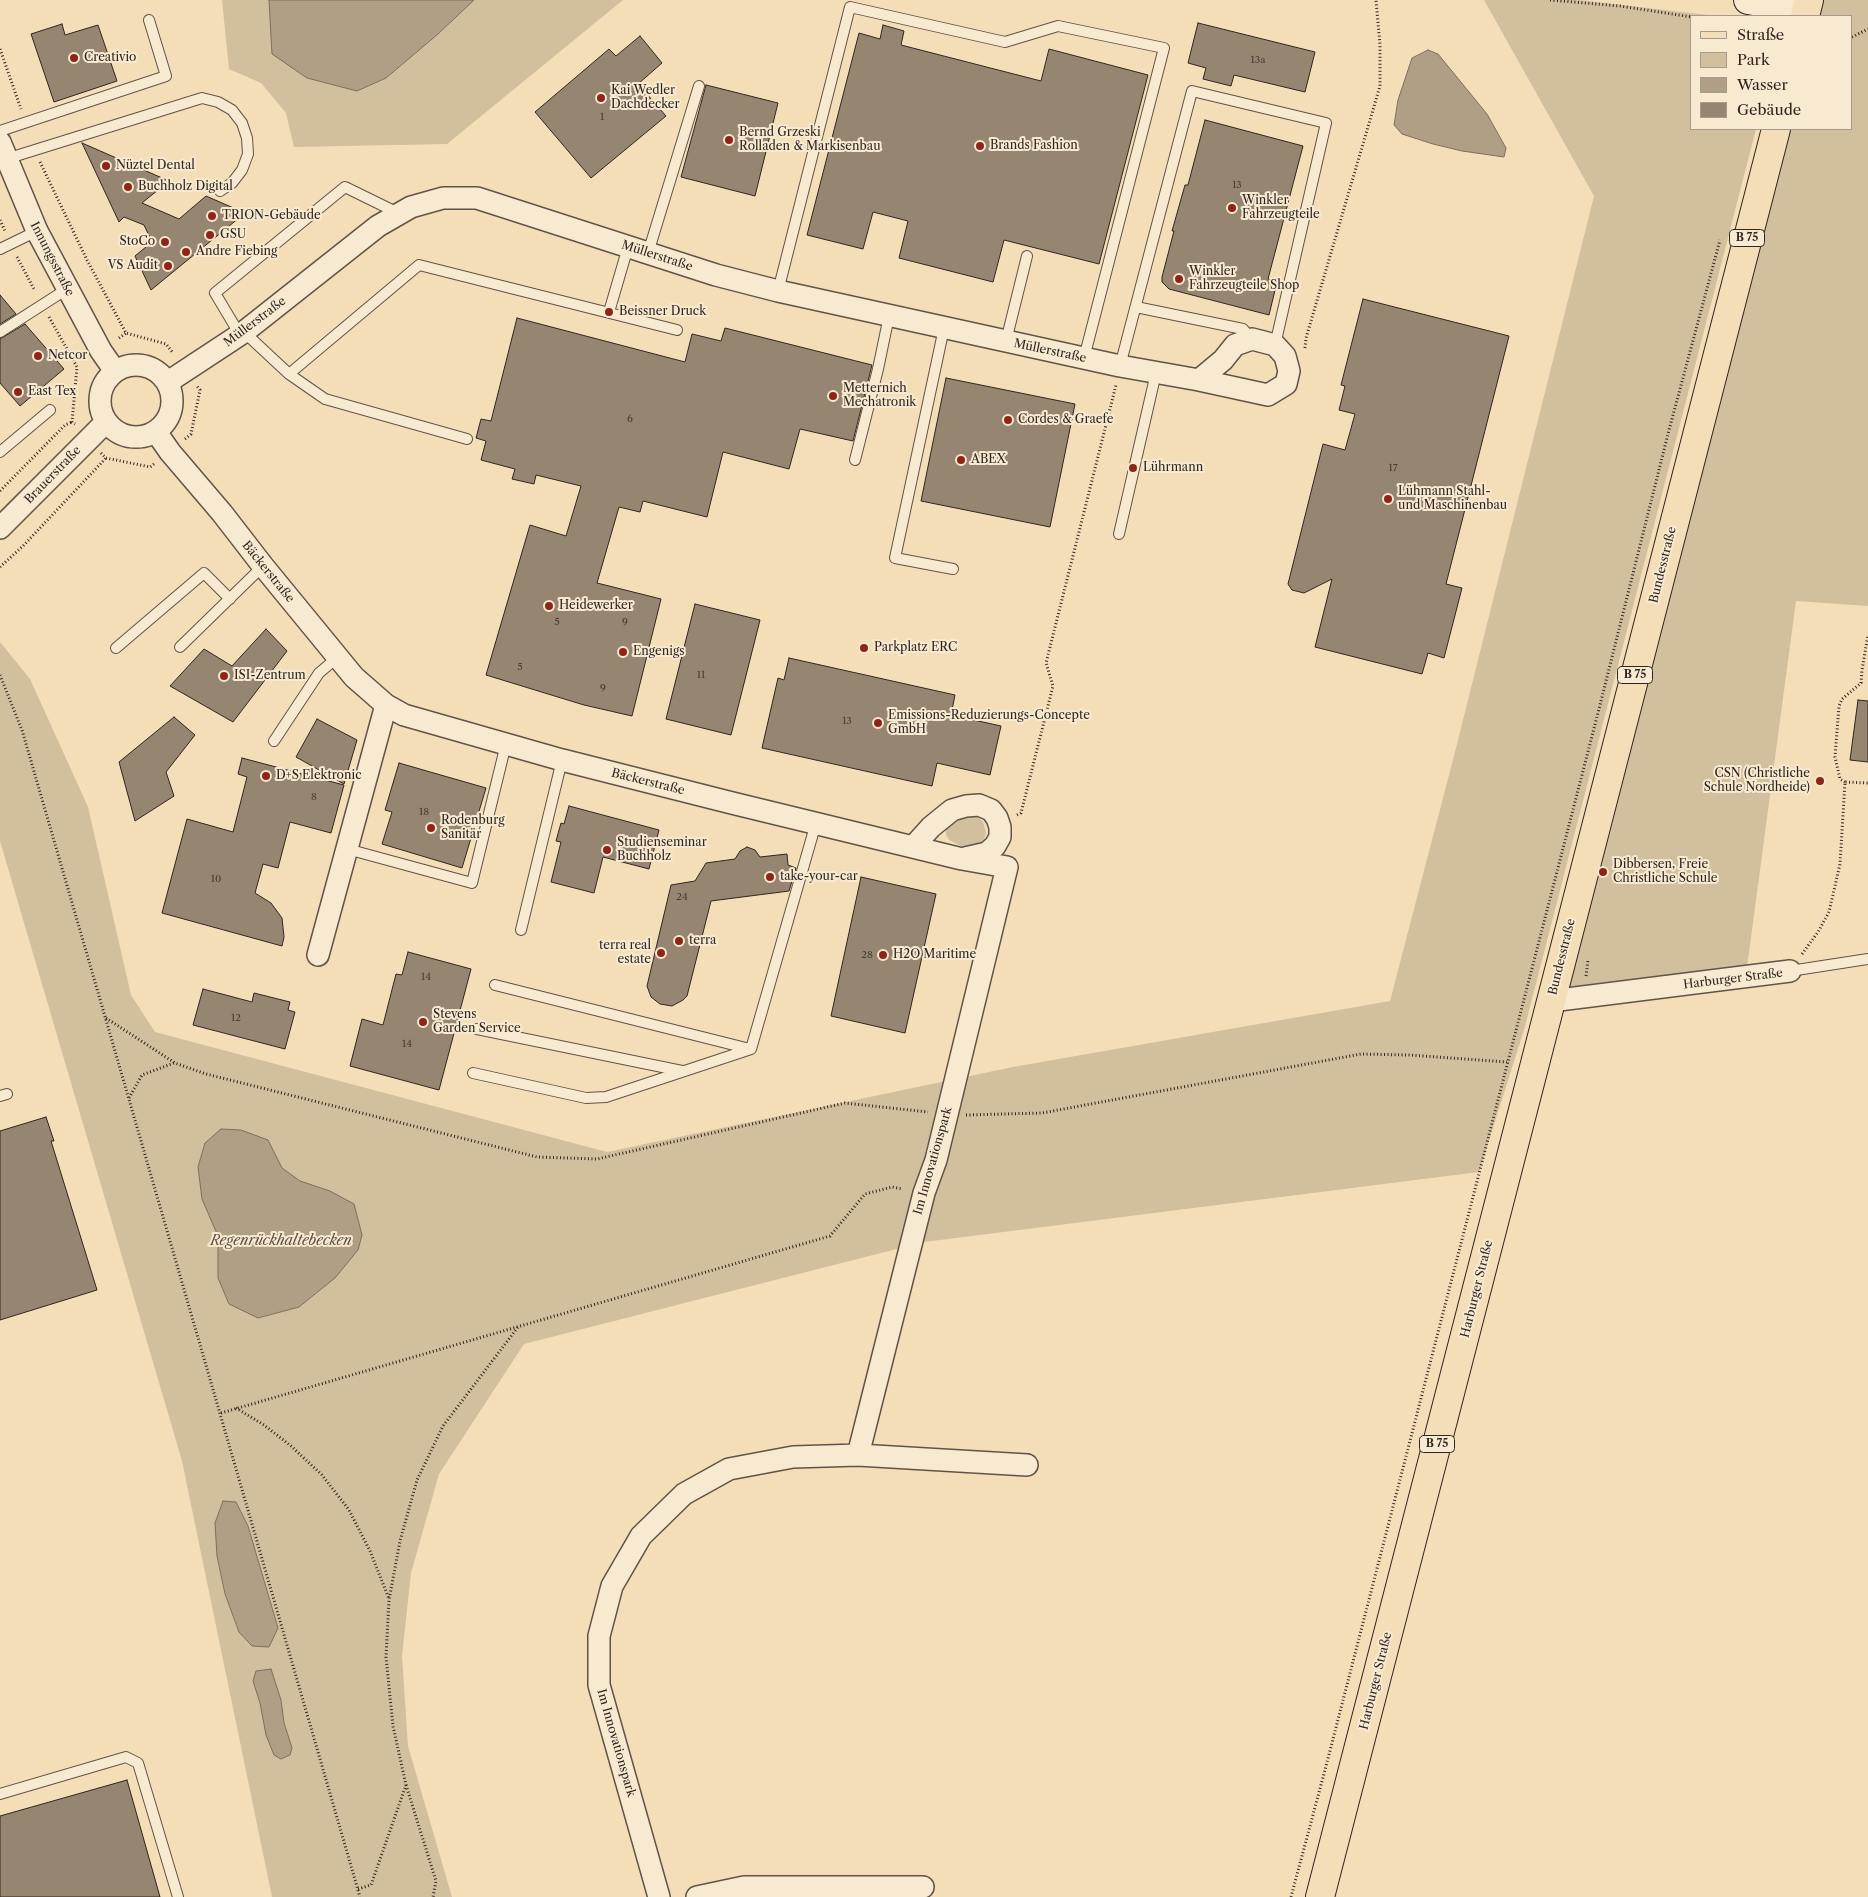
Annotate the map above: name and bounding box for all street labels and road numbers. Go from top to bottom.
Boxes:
street label: Innungsstraße [27,219,77,299]
road number: B 75 [1730,230,1764,247]
street label: Müllerstraße [620,238,694,274]
street label: Müllerstraße [221,294,289,350]
street label: Müllerstraße [1012,336,1088,366]
street label: Brauerstraße [22,443,84,507]
street label: Bundesstraße [1647,525,1679,605]
street label: Bäckerstraße [239,538,297,606]
road number: B 75 [1618,666,1652,684]
street label: Bäckerstraße [610,766,686,798]
street label: Bundesstraße [1546,917,1578,997]
street label: Harburger Straße [1682,966,1784,992]
street label: Im Innovationspark [911,1105,955,1217]
street label: Harburger Straße [1458,1239,1496,1339]
road number: B 75 [1420,1436,1454,1452]
street label: Harburger Straße [1357,1631,1395,1731]
street label: Im Innovationspark [594,1687,638,1799]

